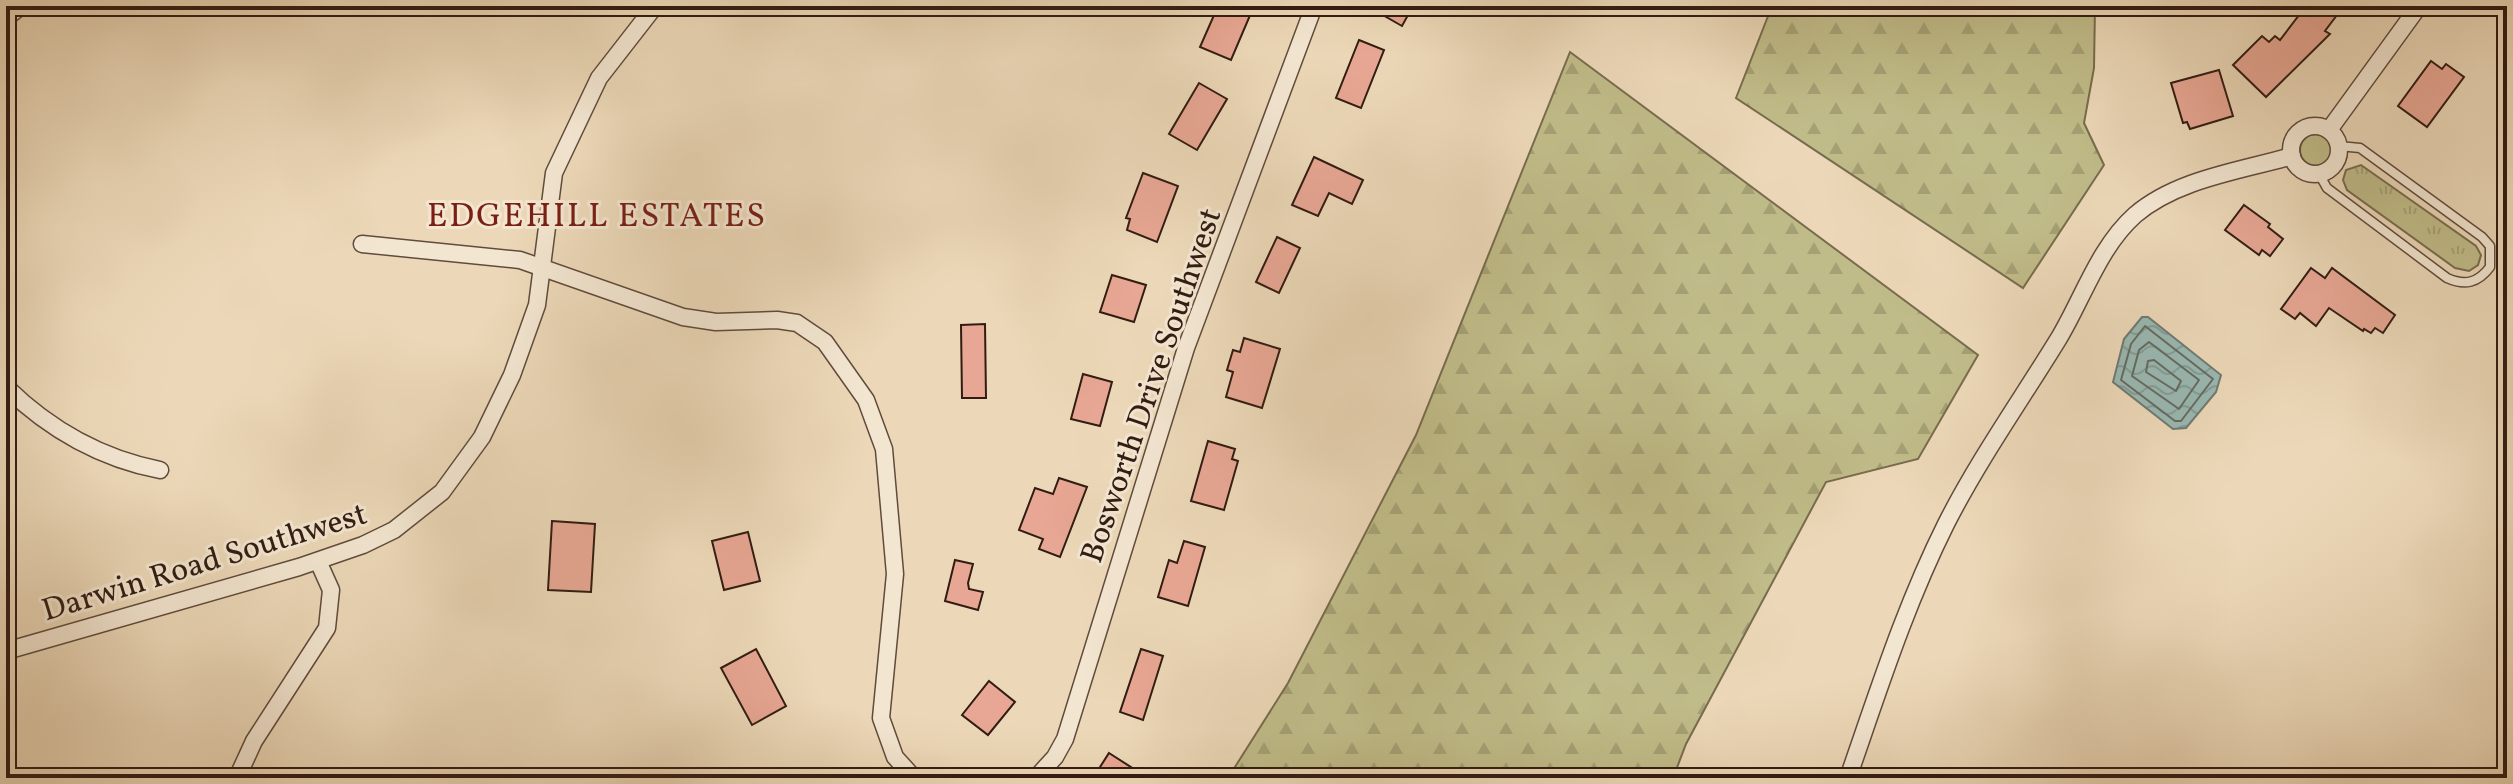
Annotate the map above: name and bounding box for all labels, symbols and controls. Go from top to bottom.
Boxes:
district label: EDGEHILL ESTATES [427,194,767,241]
street label: Bosworth Drive Southwest [1071,203,1234,569]
street label: Darwin Road Southwest [37,493,373,634]

